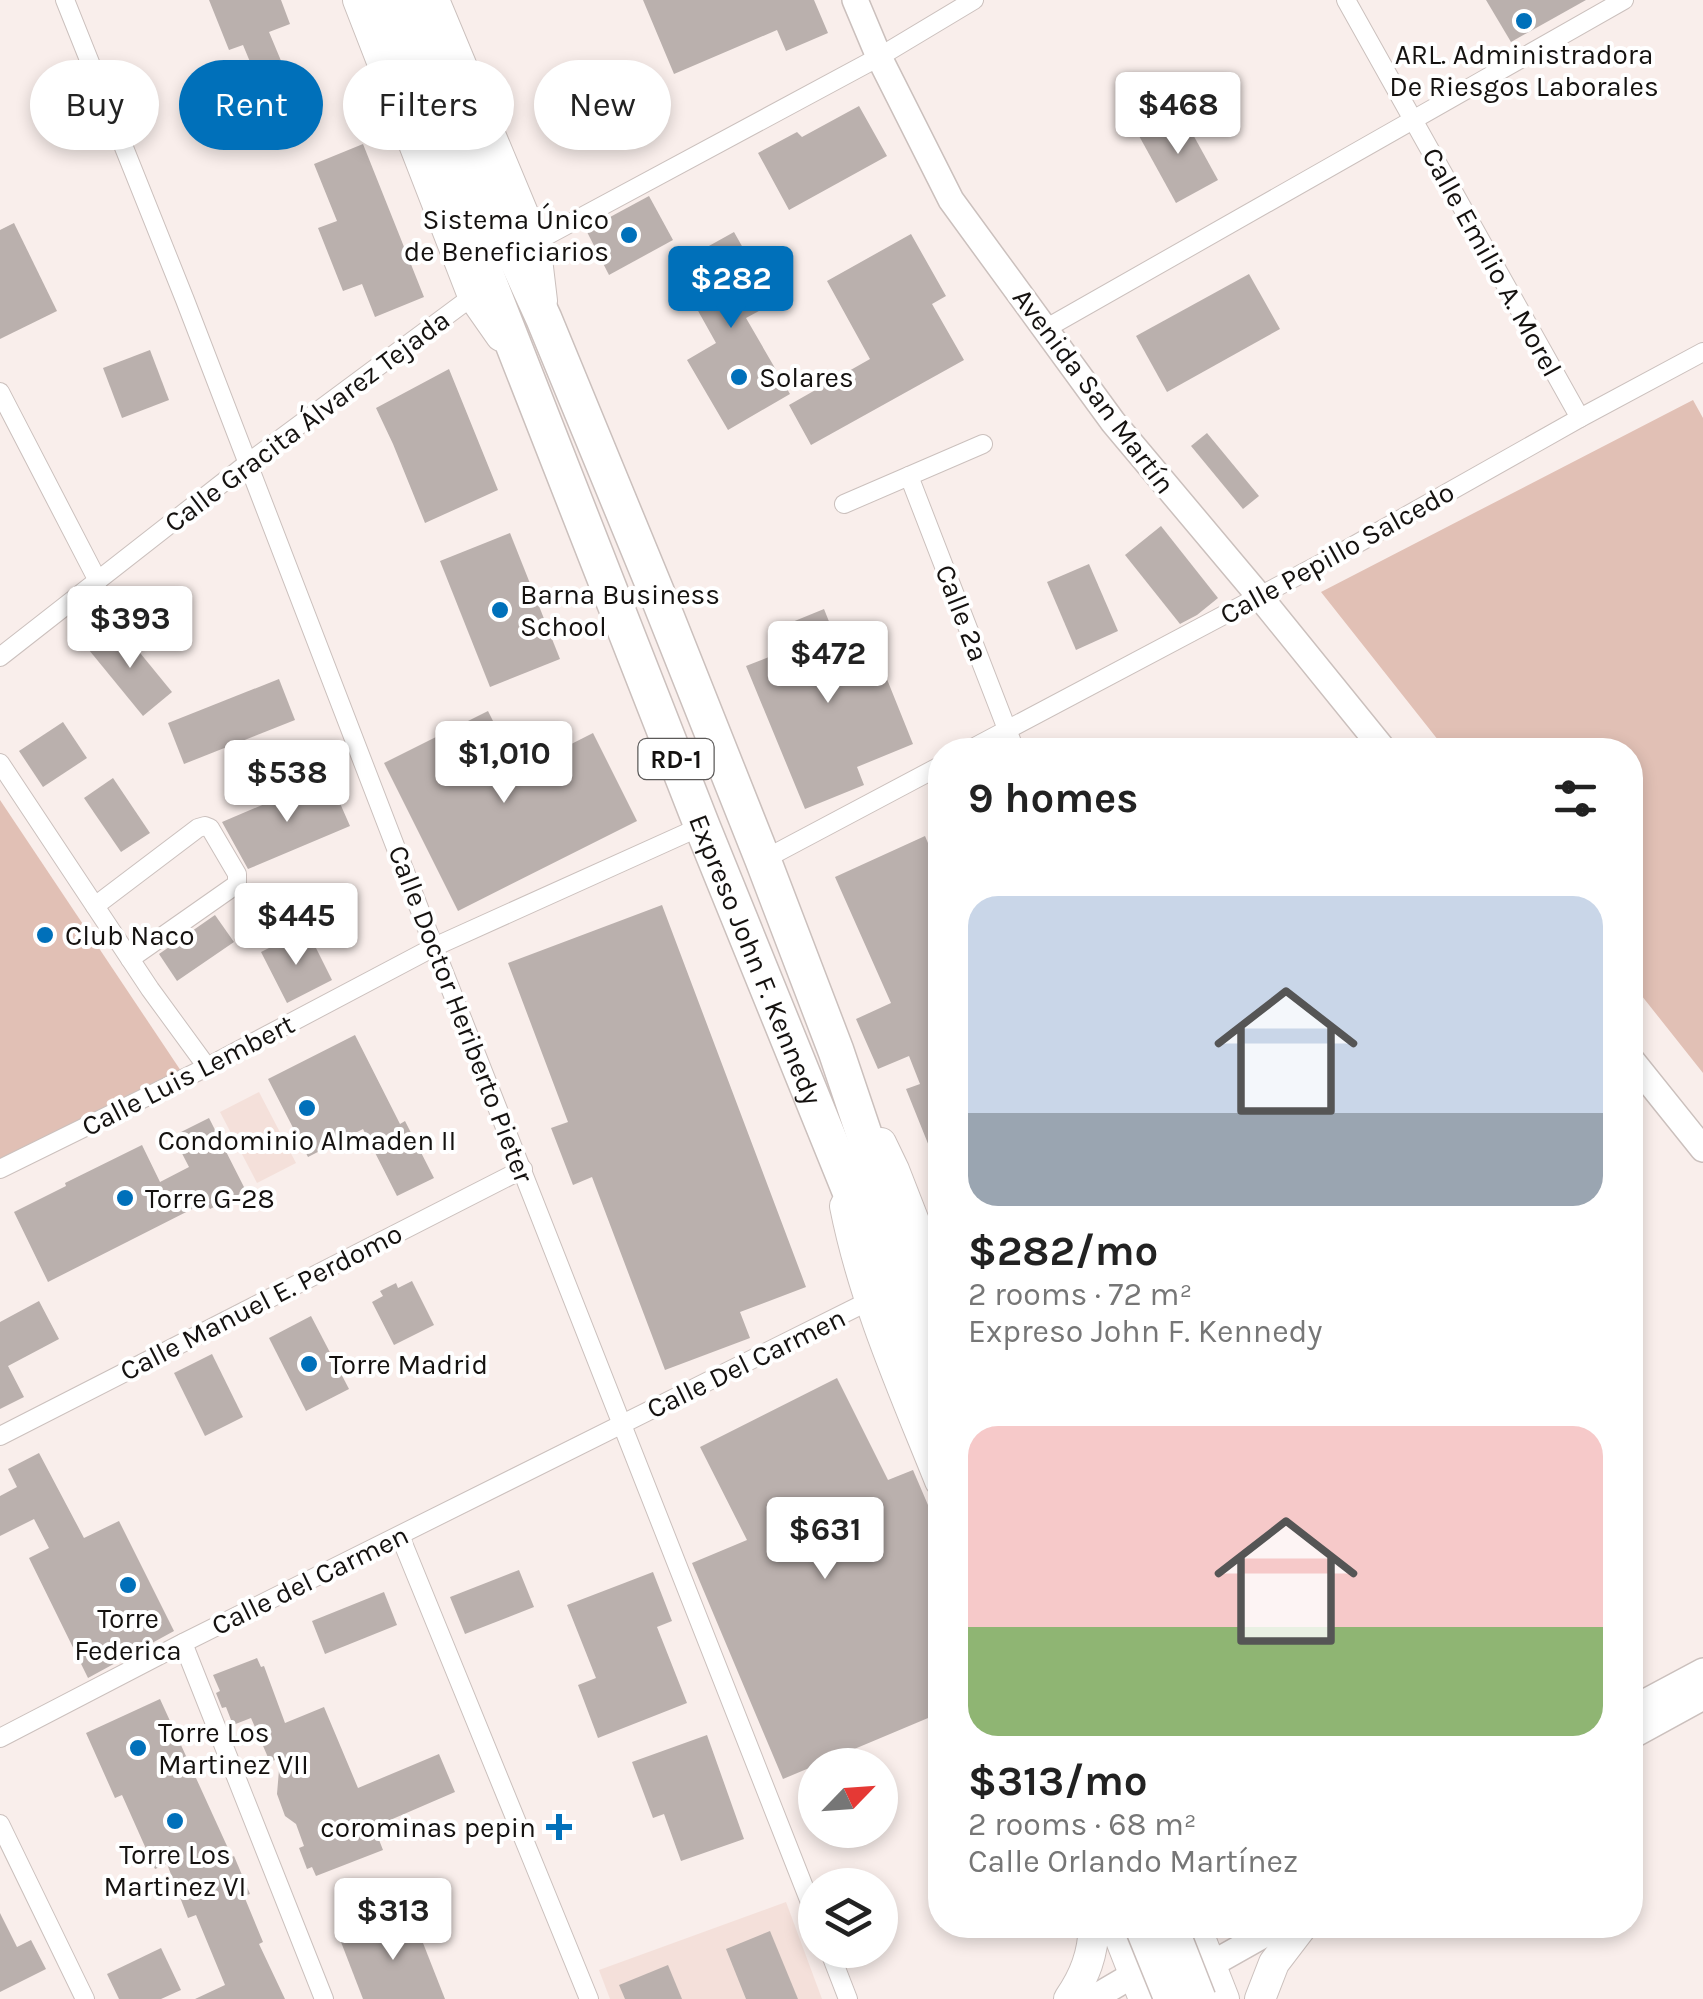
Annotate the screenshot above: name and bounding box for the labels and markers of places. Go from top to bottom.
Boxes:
marker: ARL. Administradora De Riesgos Laborales [1513,10,1535,32]
place label: ARL. Administradora De Riesgos Laborales [1389,38,1659,103]
pin: $468 [1119,72,1237,157]
place label: Sistema Único de Beneficiarios [404,202,609,268]
marker: Sistema Único de Beneficiarios [618,224,640,246]
pin: $282 [672,246,790,331]
place label: Solares [759,361,854,394]
marker: Solares [728,366,750,388]
place label: Barna Business School [520,578,720,643]
pin: $393 [71,586,189,671]
marker: Barna Business School [489,599,511,621]
pin: $472 [769,621,887,706]
pin: $1,010 [423,721,585,806]
pin: $538 [228,740,346,825]
pin: $445 [237,883,355,968]
place label: Club Naco [65,919,195,952]
marker: Club Naco [34,924,56,946]
marker: Condominio Almaden II [296,1097,318,1119]
place label: Condominio Almaden II [158,1124,456,1157]
place label: Torre G-28 [145,1182,275,1215]
marker: Torre G-28 [114,1187,136,1209]
place label: Torre Madrid [329,1348,488,1381]
marker: Torre Madrid [298,1353,320,1375]
pin: $631 [766,1497,884,1582]
marker: Torre Federica [117,1574,139,1596]
place label: Torre Federica [74,1602,182,1667]
place label: Torre Los Martinez VII [158,1716,309,1781]
marker: Torre Los Martinez VII [127,1737,149,1759]
marker: Torre Los Martinez VI [164,1810,186,1832]
place label: corominas pepin [320,1811,536,1844]
marker: corominas pepin [546,1814,572,1840]
place label: Torre Los Martinez VI [104,1838,246,1903]
pin: $313 [334,1878,452,1963]

